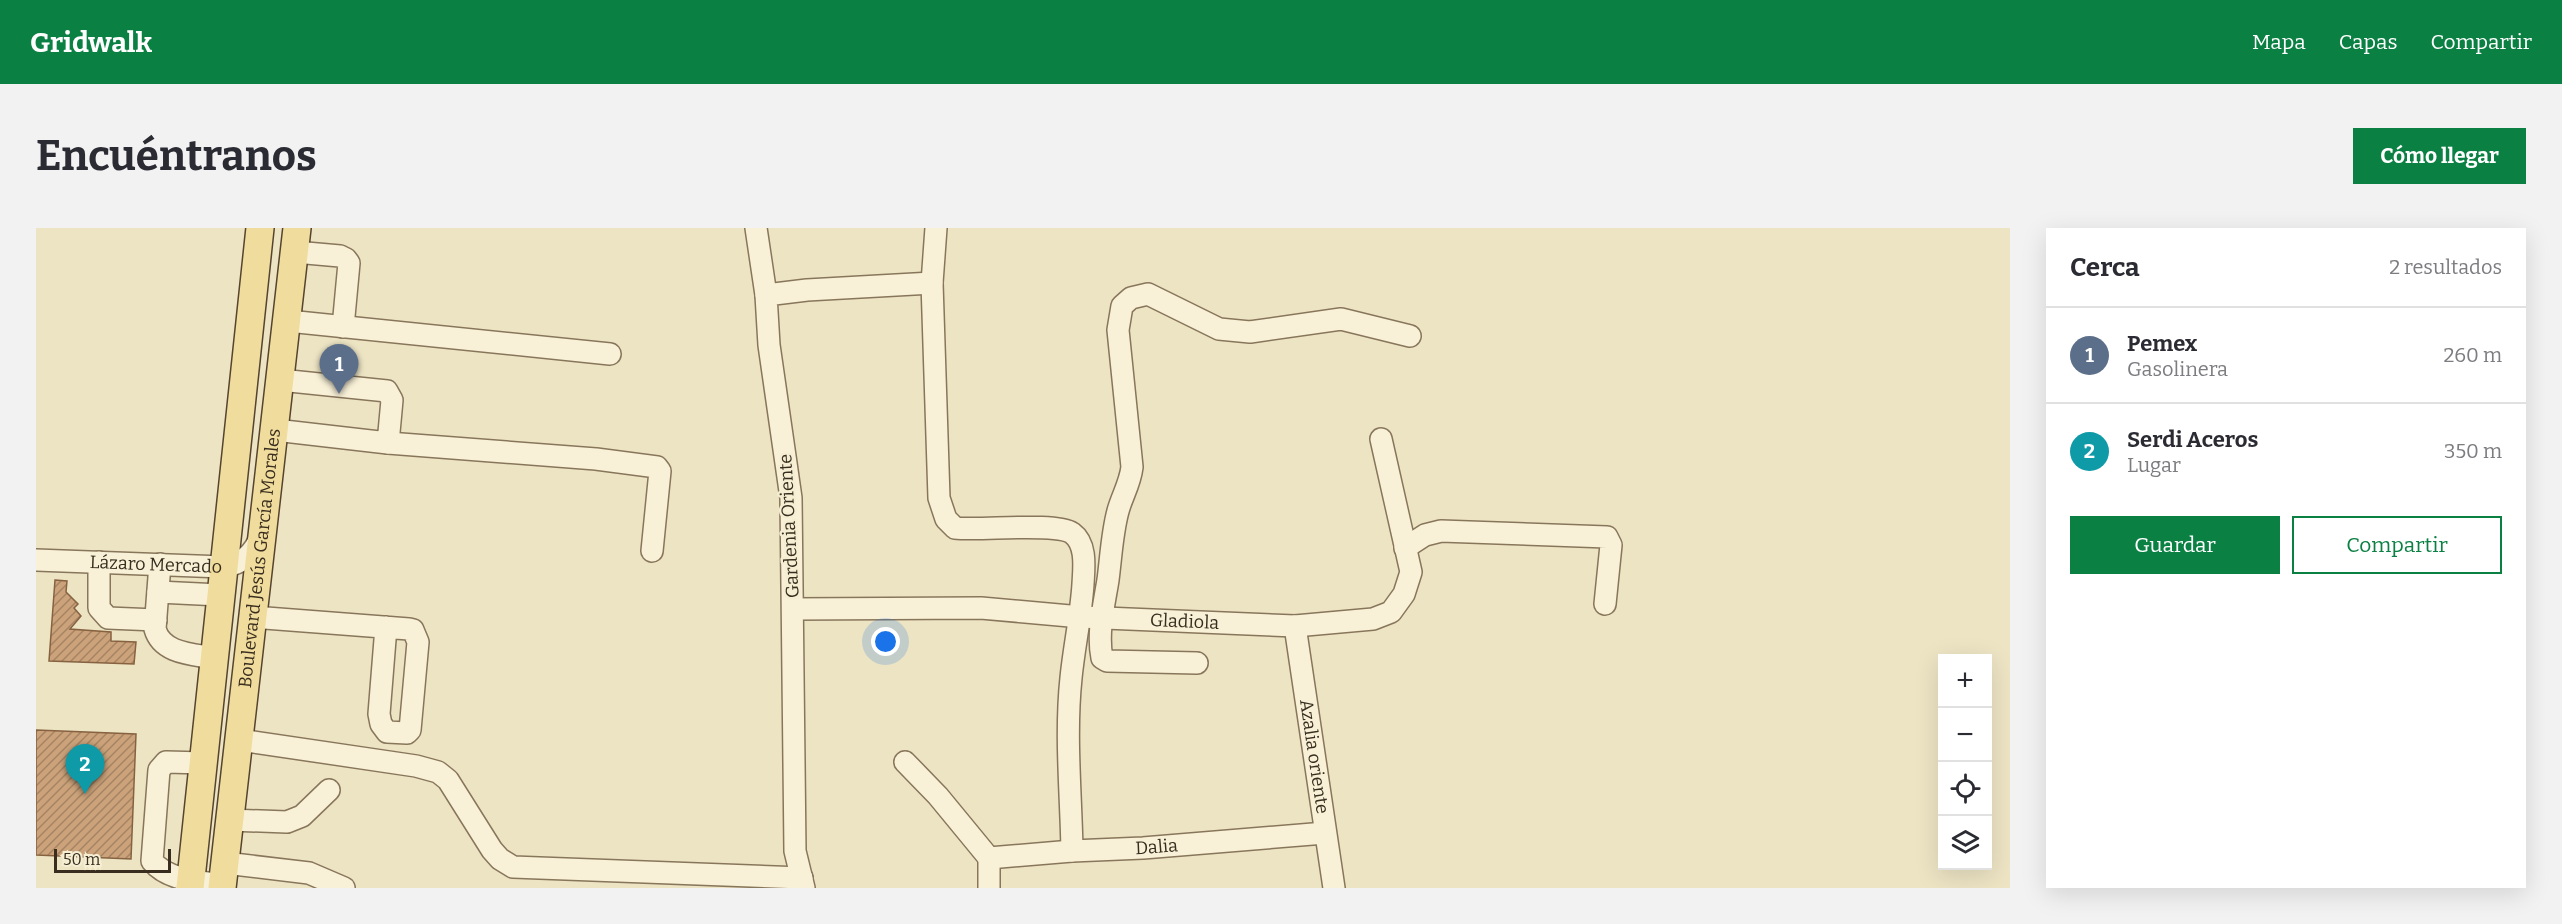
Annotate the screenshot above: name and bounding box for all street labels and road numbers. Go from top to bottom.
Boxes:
street label: Boulevard Jesús García Morales [234,427,285,689]
street label: Gardenia Oriente [774,453,804,599]
street label: Lázaro Mercado [89,551,223,578]
street label: Gladiola [1150,609,1220,634]
street label: Azalia oriente [1295,698,1334,815]
street label: Dalia [1135,834,1179,859]

